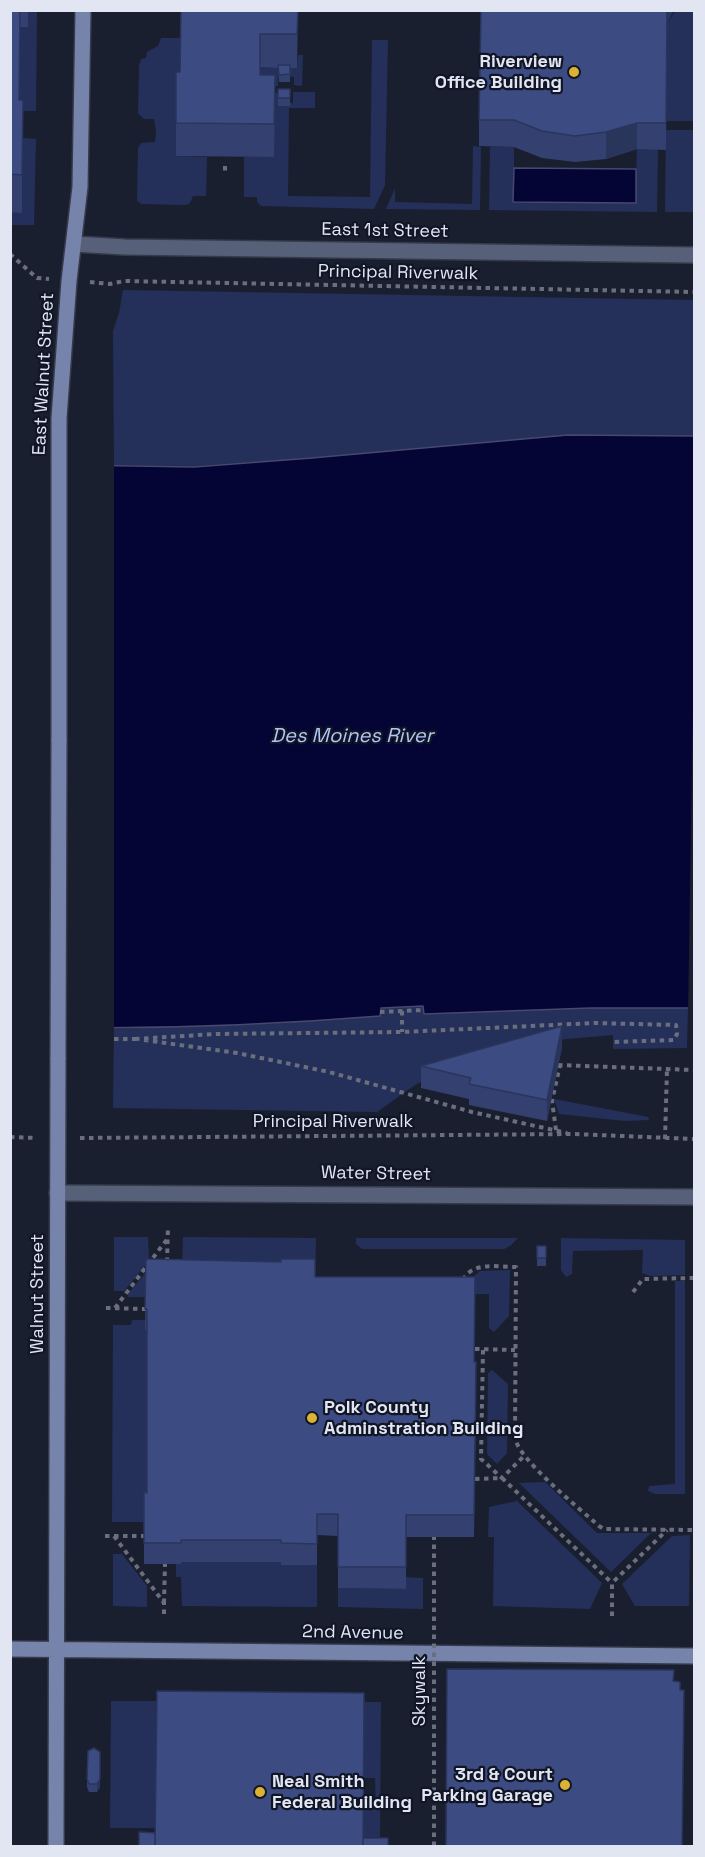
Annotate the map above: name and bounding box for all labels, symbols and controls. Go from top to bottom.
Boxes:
place label: Riverview Office Building [435,51,562,94]
marker: Riverview Office Building [567,65,581,79]
street label: East 1st Street [321,219,449,243]
street label: Principal Riverwalk [318,261,478,285]
street label: East Walnut Street [29,292,59,456]
water label: Des Moines River [271,725,433,749]
street label: Principal Riverwalk [253,1111,413,1133]
street label: Water Street [321,1162,431,1186]
street label: Walnut Street [27,1234,49,1354]
place label: Polk County Adminstration Building [324,1397,523,1440]
marker: Polk County Adminstration Building [305,1411,319,1425]
street label: 2nd Avenue [302,1621,404,1645]
street label: Skywalk [409,1656,431,1726]
place label: 3rd & Court Parking Garage [421,1764,553,1806]
place label: Neal Smith Federal Building [272,1771,412,1814]
marker: 3rd & Court Parking Garage [558,1778,572,1792]
marker: Neal Smith Federal Building [253,1785,267,1799]

